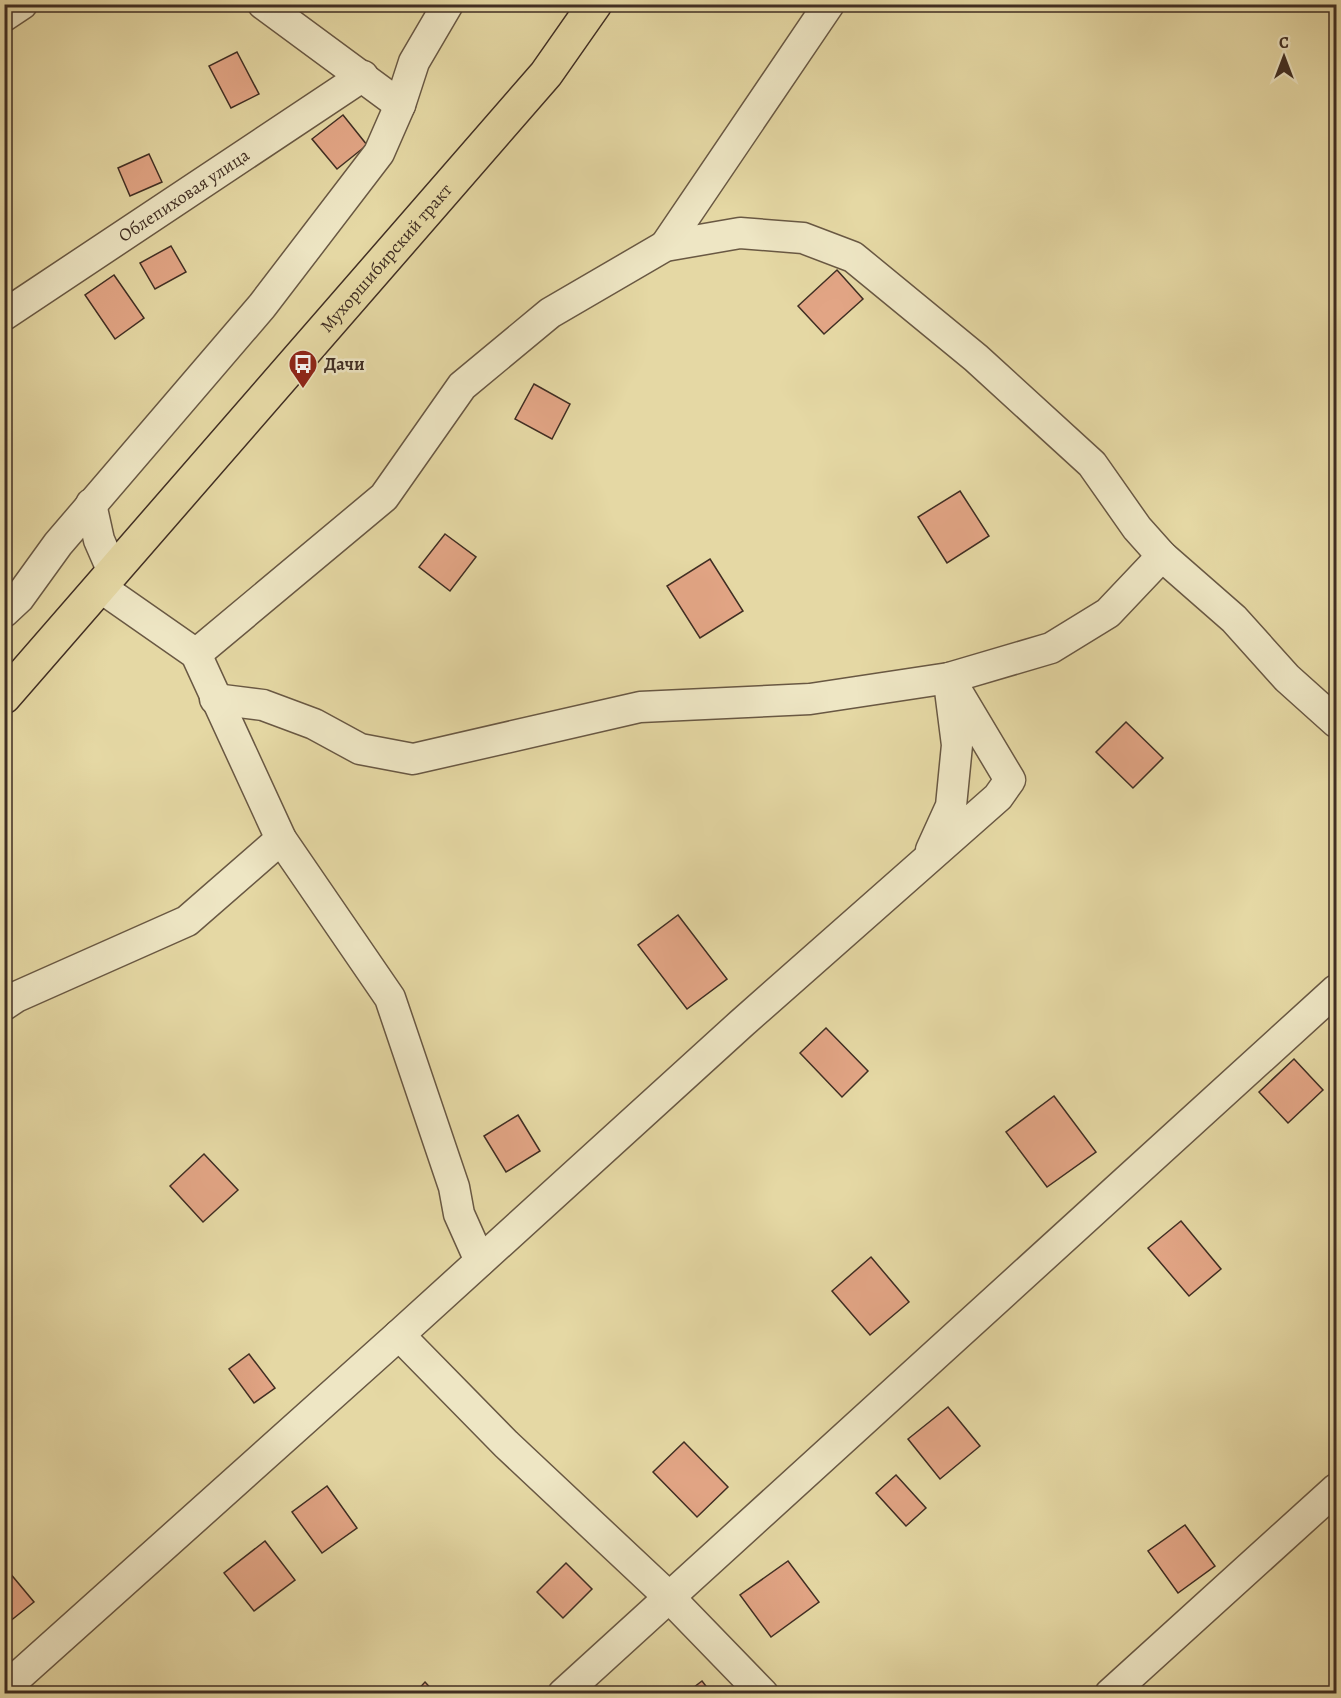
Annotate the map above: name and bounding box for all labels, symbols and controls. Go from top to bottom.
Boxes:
north arrow [1254,27,1314,87]
text: С [1279,32,1289,54]
street label: Облепиховая улица [114,143,255,248]
street label: Мухоршибирский тракт [315,178,457,337]
bus stop icon: Дачи [287,348,319,390]
place label: Дачи [324,352,365,376]

